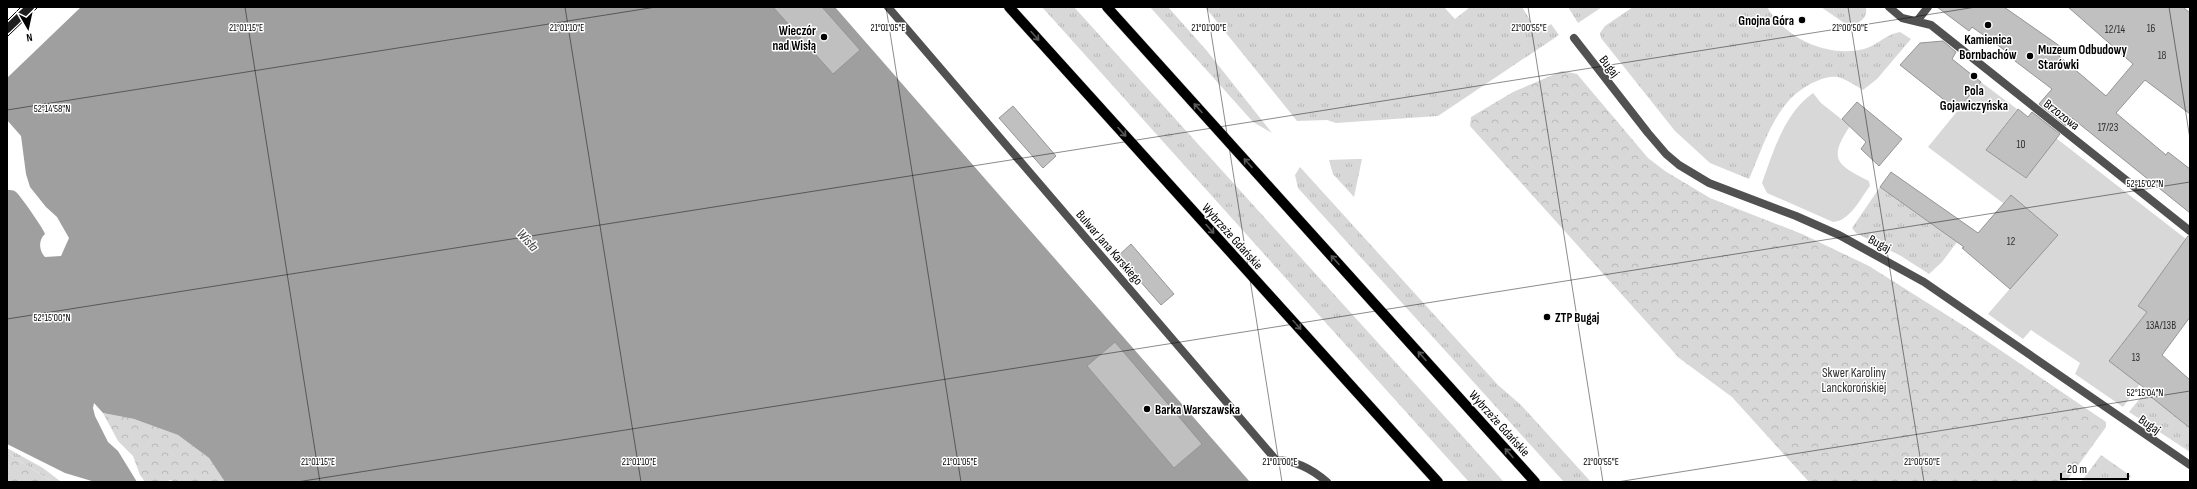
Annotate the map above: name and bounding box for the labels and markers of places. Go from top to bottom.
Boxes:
place label: Gnojna Góra [1738,13,1794,29]
marker: Gnojna Góra [1797,15,1807,25]
marker: Kamienica Bornbachów [1983,20,1993,30]
place label: Wieczór nad Wisłą [772,23,816,54]
marker: Wieczór nad Wisłą [819,32,829,42]
place label: Kamienica Bornbachów [1959,32,2017,63]
place label: Muzeum Odbudowy Starówki [2038,42,2128,73]
marker: Muzeum Odbudowy Starówki [2025,51,2035,61]
marker: Pola Gojawiczyńska [1969,71,1979,81]
place label: Pola Gojawiczyńska [1940,83,2008,114]
place label: ZTP Bugaj [1555,310,1600,326]
marker: ZTP Bugaj [1542,312,1552,322]
place label: Barka Warszawska [1155,402,1240,418]
marker: Barka Warszawska [1142,404,1152,414]

